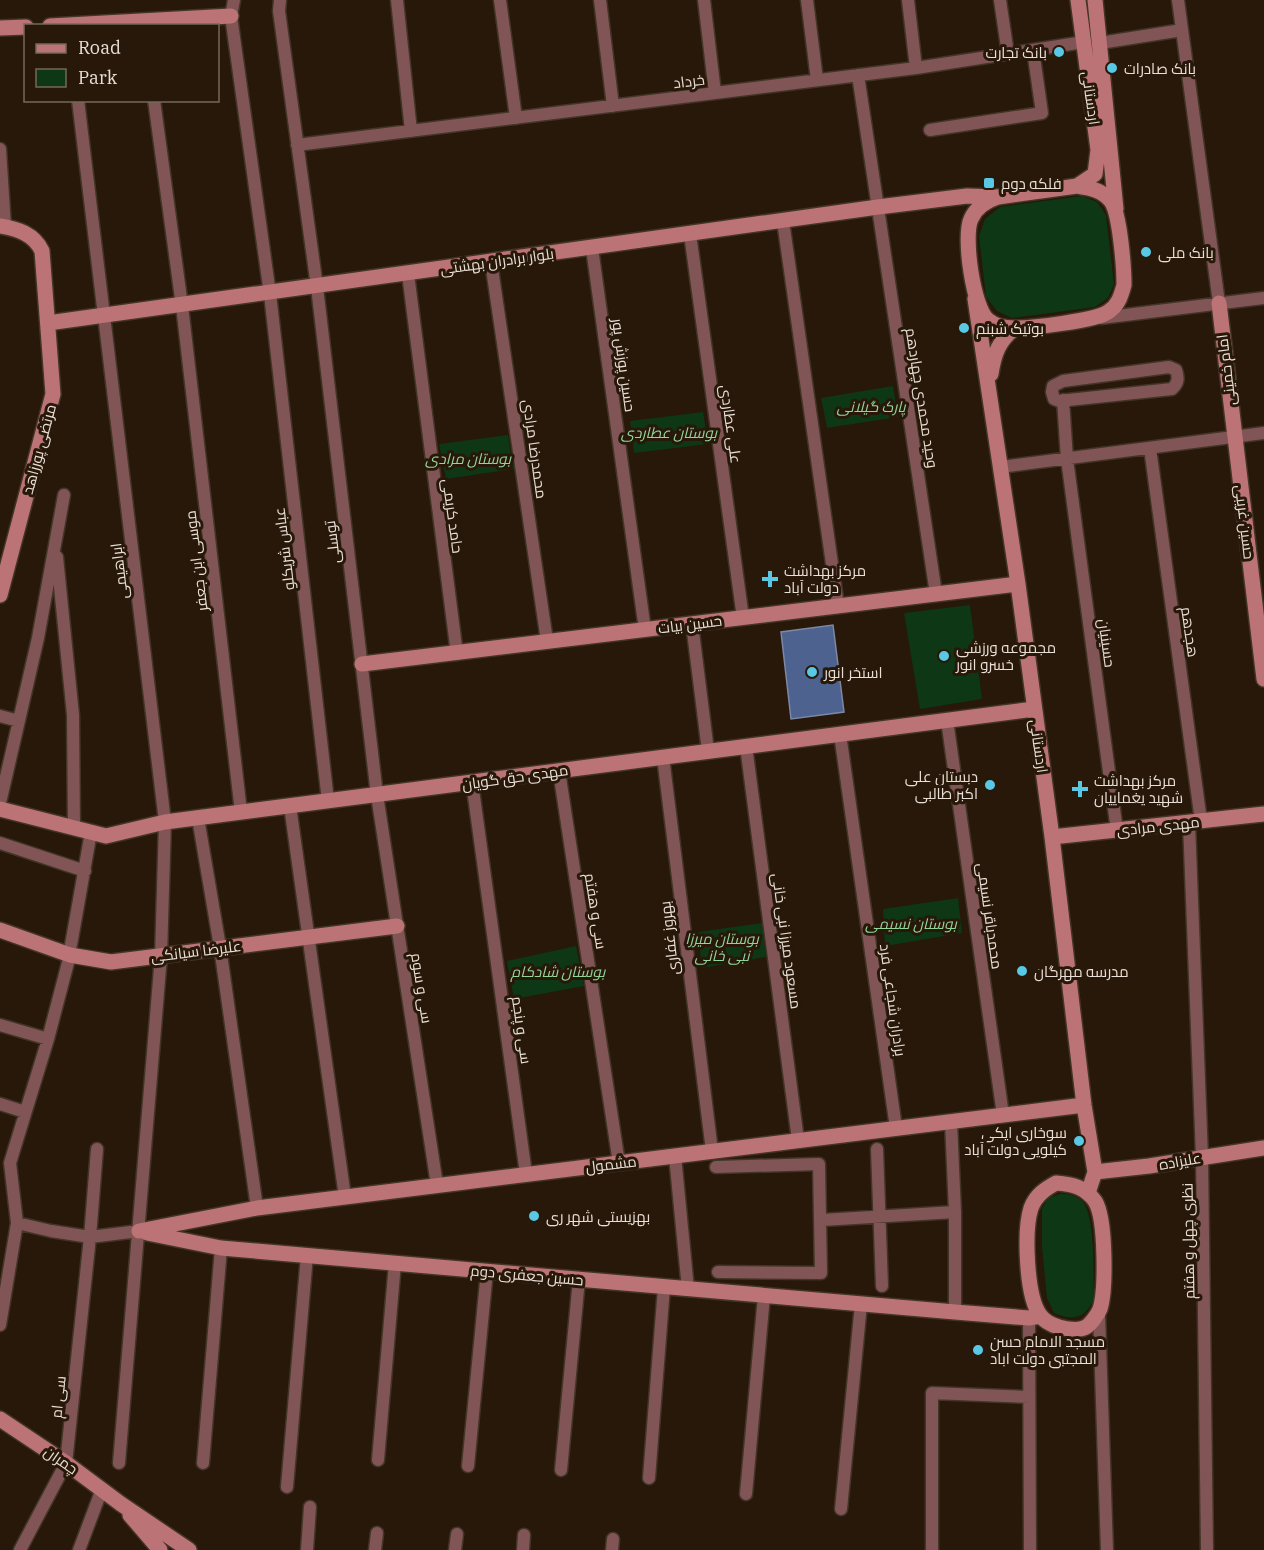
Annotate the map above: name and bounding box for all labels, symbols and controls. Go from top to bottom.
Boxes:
legend [24,24,219,102]
text: Road [78,36,121,59]
place label: بانک تجارت [986,43,1047,62]
marker: بانک تجارت [1052,45,1066,59]
place label: بانک صادرات [1124,59,1196,78]
marker: بانک صادرات [1105,61,1119,75]
text: Park [78,66,118,89]
street label: خرداد [672,70,706,92]
street label: اردستانی [1077,70,1104,126]
place label: فلکه دوم [1001,174,1062,194]
marker: فلکه دوم [982,176,996,190]
place label: بانک ملی [1158,243,1214,263]
street label: بلوار برادران بهشتی [439,244,555,279]
marker: بانک ملی [1139,245,1153,259]
street label: حسین پوزش پور [607,316,640,413]
place label: بوتیک شبنم [976,319,1044,339]
marker: بوتیک شبنم [957,321,971,335]
street label: وحید محمدی چهاردهم [901,326,942,470]
street label: امام خمینی [1212,333,1241,407]
street label: علی عطاردی [715,383,746,465]
park label: پارک گیلانی [836,397,907,417]
street label: محمدرضا مرادی [518,398,551,500]
street label: مرتضی پورزاهد [18,402,61,496]
park label: بوستان عطاردی [621,423,718,442]
park label: بوستان مرادی [425,449,512,468]
street label: حامد کریمی [437,477,468,555]
street label: حسین غریبی [1230,484,1259,560]
street label: عباس شریکلو [270,506,299,591]
street label: موسی ابن جعفر [180,509,213,613]
street label: توسلی [320,519,345,564]
street label: ابراهیمی [106,542,133,600]
place label: مرکز بهداشت دولت آباد [784,561,866,597]
marker: مرکز بهداشت دولت آباد [761,570,779,588]
street label: هجدهم [1176,606,1203,659]
street label: حسین بیات [657,611,723,638]
street label: حسینیان [1093,617,1120,669]
place label: مجموعه ورزشی خسرو انور [955,638,1056,674]
marker: مجموعه ورزشی خسرو انور [937,649,951,663]
place label: استخر انور [823,663,883,682]
marker: استخر انور [805,665,819,679]
street label: اردستانی [1025,718,1052,774]
street label: مهدی حق گویان [461,760,569,795]
place label: دبستان علی اکبر طالبی [905,767,978,804]
place label: مرکز بهداشت شهید یغماییان [1094,771,1183,808]
marker: دبستان علی اکبر طالبی [983,778,997,792]
marker: مرکز بهداشت شهید یغماییان [1071,780,1089,798]
street label: مهدی مرادی [1116,812,1201,841]
street label: محمدباقر نسیمی [972,862,1007,970]
street label: سی و هفتم [580,872,611,950]
street label: مسعود میرزا نبی خانی [767,872,806,1010]
street label: بهروز غفاری [655,900,684,976]
park label: بوستان نسیمی [865,914,958,933]
park label: بوستان میرزا نبی خانی [685,929,760,965]
street label: علیرضا سیانکی [150,936,242,967]
street label: برادران شجاعی فرد [875,942,910,1058]
street label: سی و سوم [406,951,437,1025]
park label: بوستان شادکام [510,962,606,982]
place label: مدرسه مهرگان [1034,962,1129,982]
marker: مدرسه مهرگان [1015,964,1029,978]
street label: سی و پنجم [507,995,536,1065]
place label: سوخاری ایکی کیلویی دولت آباد [964,1123,1067,1160]
marker: سوخاری ایکی کیلویی دولت آباد [1072,1134,1086,1148]
street label: علیزاده [1157,1148,1203,1174]
street label: مشمول [584,1151,638,1177]
street label: نظری چهل و هفتم [1177,1183,1200,1299]
place label: بهزیستی شهر ری [546,1207,650,1227]
marker: بهزیستی شهر ری [527,1209,541,1223]
street label: حسین جعفری دوم [470,1261,584,1290]
place label: مسجد الامام حسن المجتبى دولت اباد [990,1332,1105,1369]
marker: مسجد الامام حسن المجتبى دولت اباد [971,1343,985,1357]
street label: سی ام [46,1375,71,1419]
street label: چمران [40,1442,82,1479]

